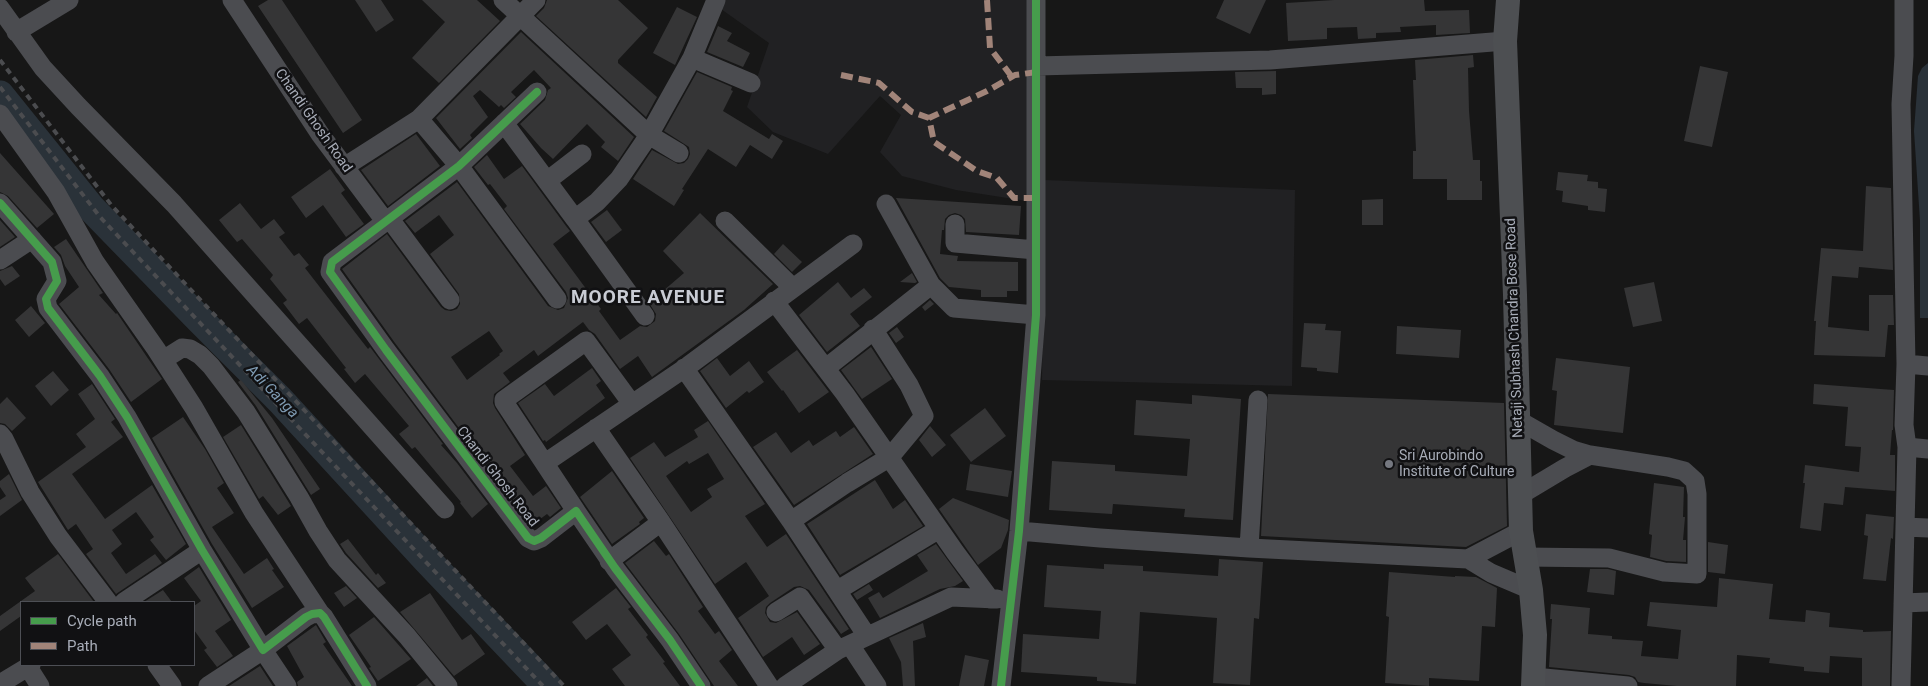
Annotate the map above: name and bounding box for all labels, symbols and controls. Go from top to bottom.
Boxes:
street label: Chandi Ghosh Road [271,66,355,176]
street label: Netaji Subhash Chandra Bose Road [1503,218,1527,438]
district label: MOORE AVENUE [569,287,727,309]
water label: Adi Ganga [242,362,302,422]
street label: Chandi Ghosh Road [453,423,541,531]
place label: Sri Aurobindo Institute of Culture [1399,448,1514,481]
marker: Sri Aurobindo Institute of Culture [1383,458,1395,470]
legend [20,601,195,666]
text: Cycle path [67,612,137,630]
text: Path [67,637,98,655]

